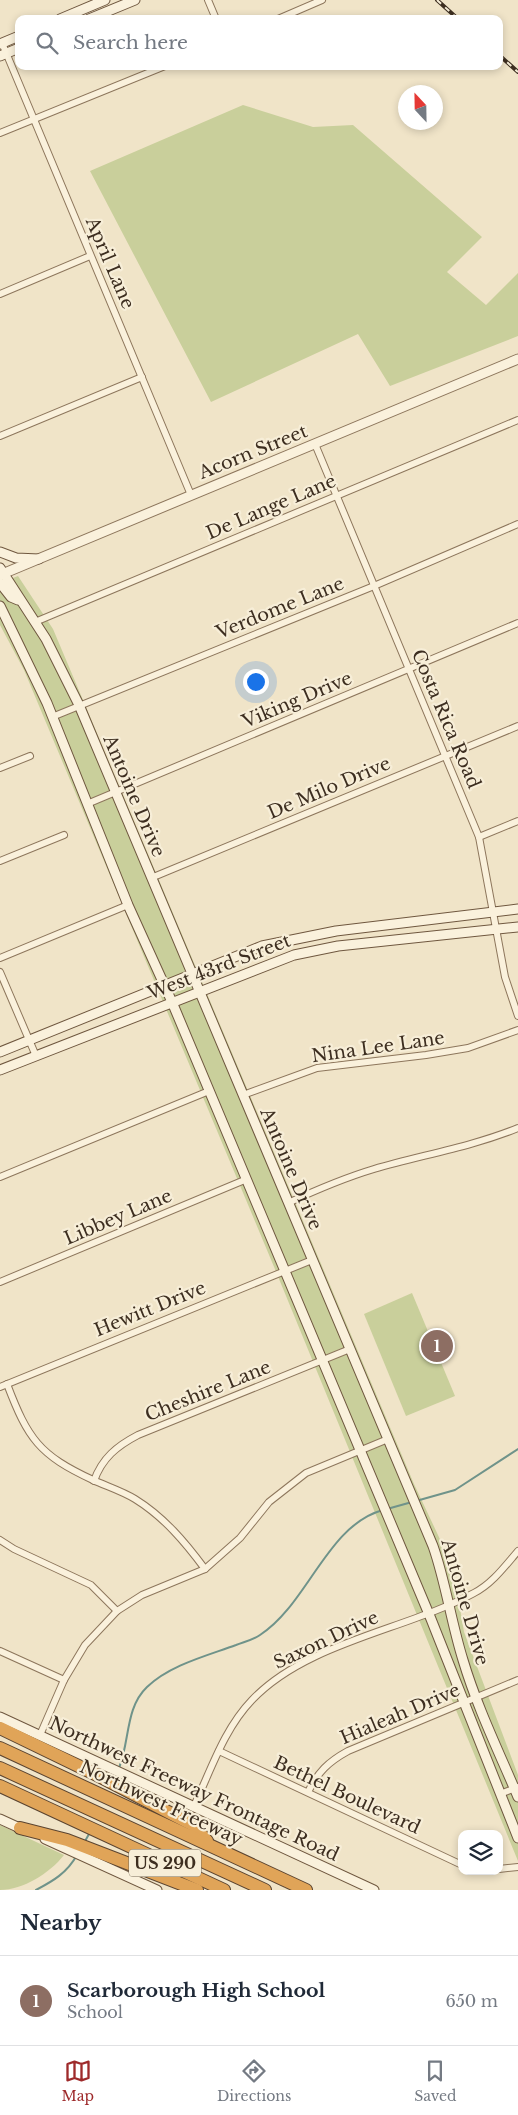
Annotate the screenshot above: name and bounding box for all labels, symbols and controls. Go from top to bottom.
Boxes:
search box [15,15,503,70]
icon: search [33,29,61,57]
text: Search here [73,31,188,54]
north arrow [398,85,443,130]
street label: April Lane [80,213,139,312]
street label: Acorn Street [194,420,311,484]
street label: De Lange Lane [203,470,339,544]
street label: Verdome Lane [212,572,347,644]
street label: Costa Rica Road [407,646,485,792]
street label: Viking Drive [238,667,355,733]
your location [243,669,269,695]
street label: Antoine Drive [98,731,170,860]
street label: De Milo Drive [264,752,394,824]
street label: West 43rd Street [143,929,294,1005]
street label: Nina Lee Lane [310,1027,446,1067]
street label: Antoine Drive [255,1104,327,1233]
street label: Libbey Lane [61,1184,175,1250]
street label: Hewitt Drive [91,1277,209,1341]
pin: 1 [421,1327,453,1365]
street label: Cheshire Lane [142,1356,274,1426]
street label: Antoine Drive [436,1535,494,1668]
street label: Saxon Drive [270,1606,382,1674]
street label: Hialeah Drive [337,1679,463,1749]
street label: Northwest Freeway Frontage Road [45,1712,343,1866]
street label: Bethel Boulevard [270,1751,424,1839]
street label: Northwest Freeway [76,1756,246,1850]
map controls [458,1830,503,1875]
button: layers [458,1830,503,1875]
road number: US 290 [129,1850,201,1876]
text: Nearby [20,1910,101,1936]
text: Scarborough High School [67,1979,325,2002]
text: 1 [33,1991,39,2011]
text: 650 m [445,1991,498,2011]
text: School [67,2002,123,2022]
tab: Map [61,2057,94,2105]
tab: Directions [217,2057,291,2105]
tab: Saved [414,2057,457,2105]

